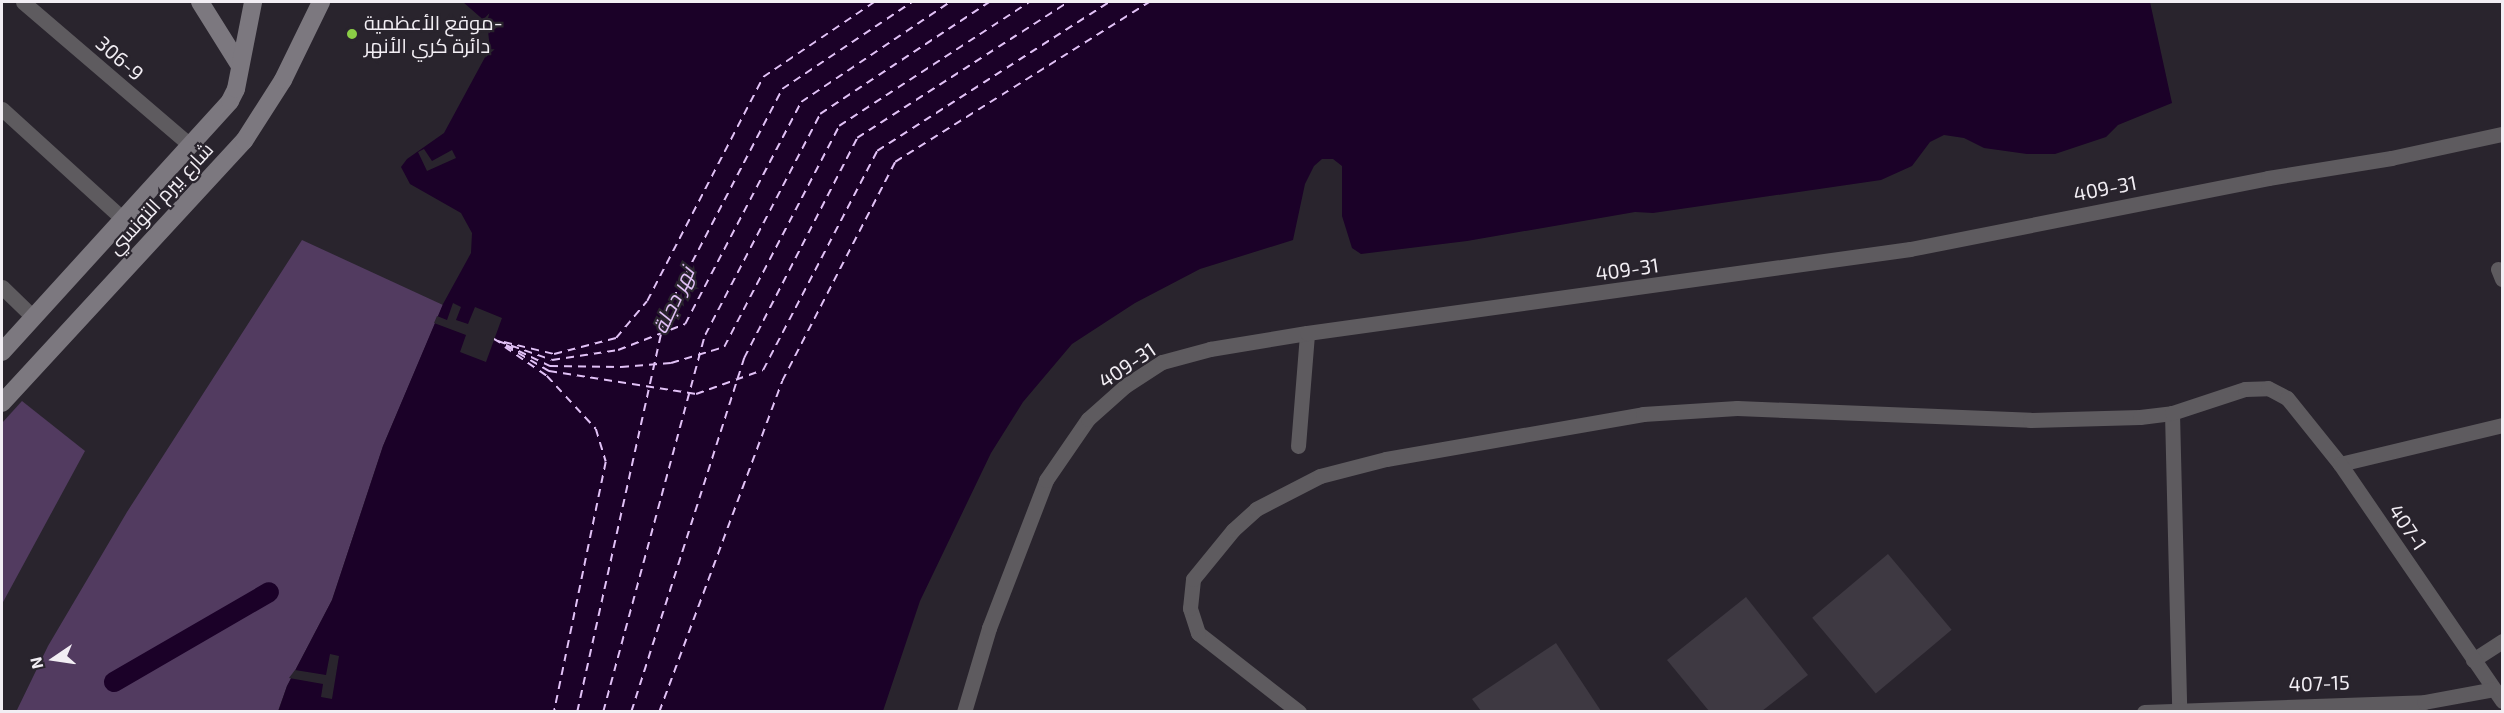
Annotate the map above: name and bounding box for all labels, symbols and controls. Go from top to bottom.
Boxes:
place label: موقع الأعظمية- دائرة كري الأنهر [364,11,503,58]
marker: موقع الأعظمية- دائرة كري الأنهر [345,27,359,41]
street label: 306-9 [91,31,149,85]
street label: شارع بيرم التونسي [102,137,218,259]
street label: 409-31 [2071,170,2139,206]
street label: 409-31 [1594,253,1660,285]
water label: نهر دجلة [647,263,699,337]
street label: 409-31 [1094,337,1160,393]
street label: 407-1 [2384,499,2432,555]
north arrow [24,629,84,689]
text: N [25,655,47,671]
street label: 407-15 [2288,670,2350,696]

